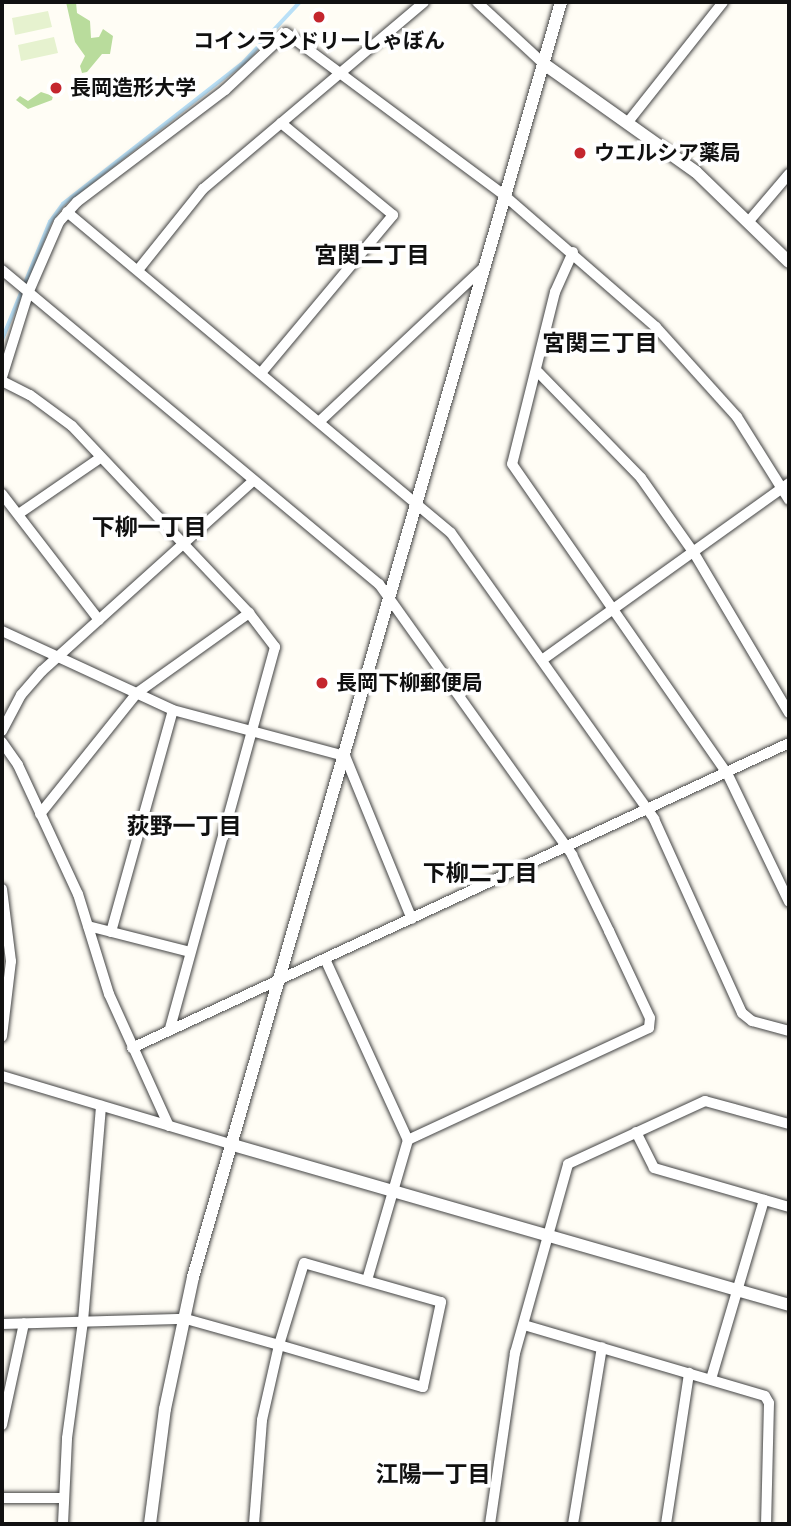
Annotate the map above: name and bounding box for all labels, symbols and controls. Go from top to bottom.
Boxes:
marker: コインランドリーしゃぼん [311,9,327,25]
place label: コインランドリーしゃぼん [193,28,445,54]
place label: 長岡造形大学 [70,75,196,101]
marker: 長岡造形大学 [48,80,64,96]
place label: ウエルシア薬局 [594,140,741,166]
marker: ウエルシア薬局 [572,145,588,161]
district label: 宮関二丁目 [315,241,429,269]
district label: 宮関三丁目 [543,329,657,357]
district label: 下柳一丁目 [92,513,206,541]
place label: 長岡下柳郵便局 [336,670,483,696]
marker: 長岡下柳郵便局 [314,675,330,691]
district label: 荻野一丁目 [127,812,241,840]
district label: 下柳二丁目 [423,859,537,887]
district label: 江陽一丁目 [376,1460,490,1488]

